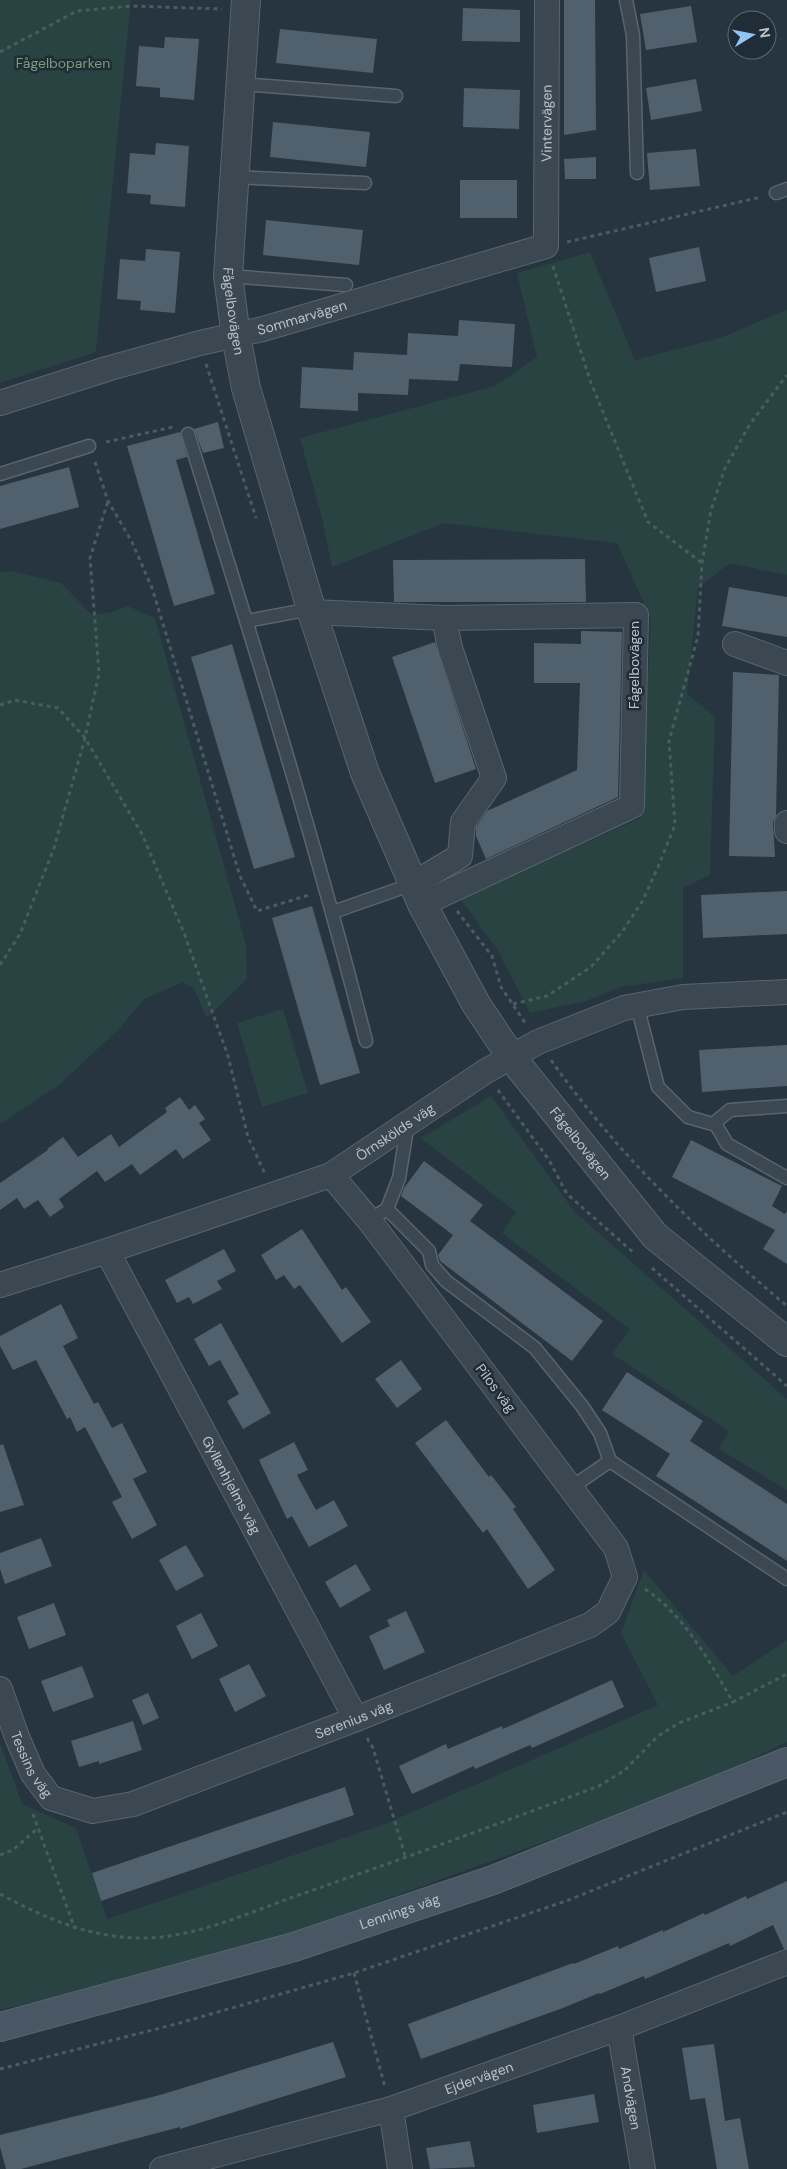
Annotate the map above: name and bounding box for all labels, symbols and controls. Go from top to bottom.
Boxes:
north arrow [727,10,777,60]
text: N [755,26,775,39]
park label: Fågelboparken [16,54,110,72]
street label: Vintervägen [537,85,556,162]
street label: Fågelbovägen [219,267,248,356]
street label: Sommarvägen [256,296,349,339]
street label: Fågelbovägen [625,621,643,709]
street label: Örnskölds väg [352,1099,438,1165]
street label: Fågelbovägen [546,1103,615,1183]
street label: Pilos väg [472,1360,520,1416]
street label: Gyllenhjelms väg [198,1433,265,1537]
street label: Serenius väg [312,1696,395,1743]
street label: Tessins väg [7,1729,57,1801]
street label: Lennings väg [357,1890,442,1933]
street label: Ejdervägen [442,2057,516,2098]
street label: Andvägen [617,2065,645,2131]

